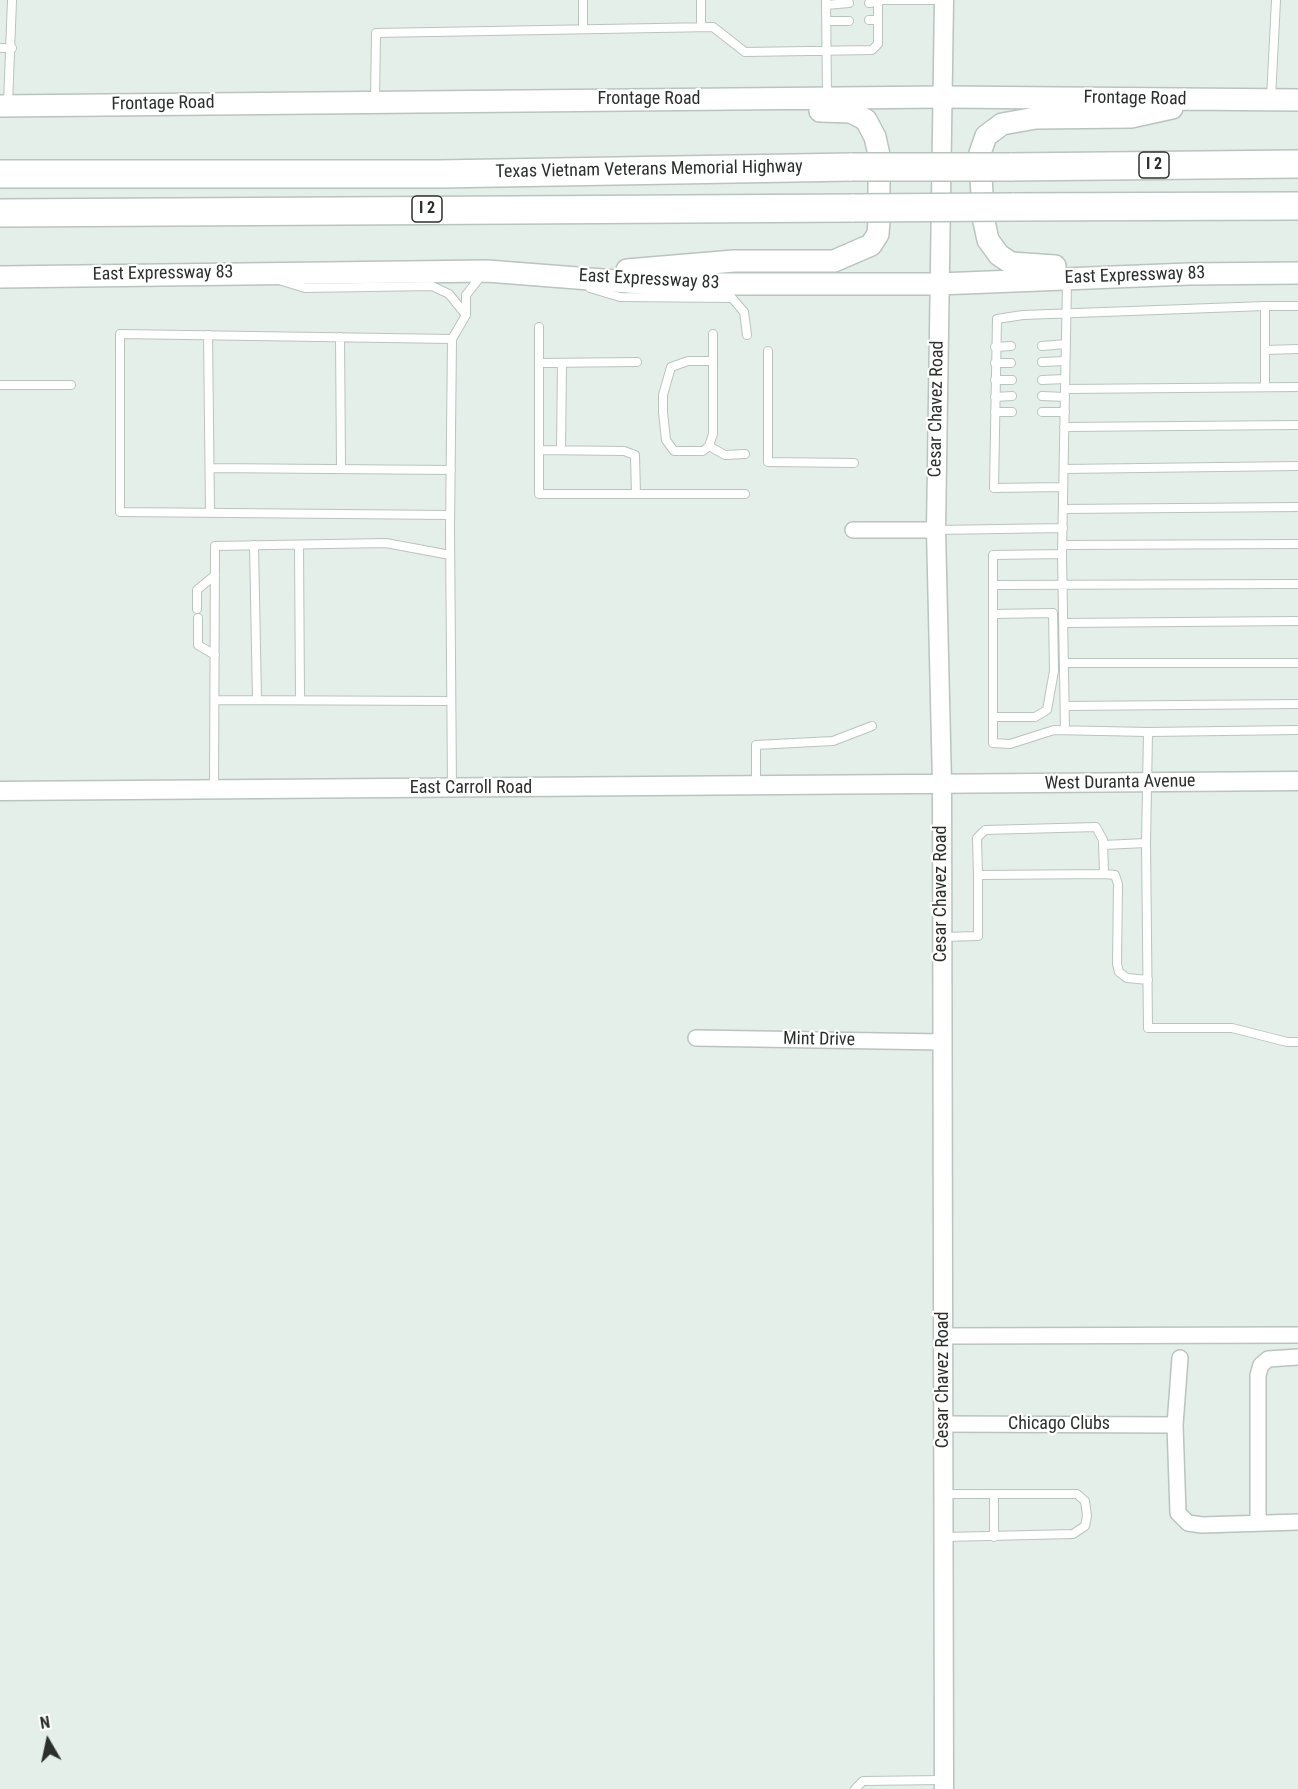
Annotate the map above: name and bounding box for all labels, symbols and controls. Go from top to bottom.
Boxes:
street label: Frontage Road [1083,87,1187,111]
street label: Frontage Road [597,88,701,110]
street label: Frontage Road [111,92,215,116]
road number: I 2 [1139,152,1169,178]
street label: Texas Vietnam Veterans Memorial Highway [495,157,803,183]
road number: I 2 [412,196,442,222]
street label: East Expressway 83 [92,262,234,286]
street label: East Expressway 83 [1064,263,1206,289]
street label: East Expressway 83 [578,266,720,294]
street label: Cesar Chavez Road [925,340,949,478]
street label: West Duranta Avenue [1044,771,1196,795]
street label: East Carroll Road [410,777,532,799]
street label: Cesar Chavez Road [930,826,952,962]
street label: Mint Drive [783,1029,855,1051]
street label: Cesar Chavez Road [932,1312,954,1448]
street label: Chicago Clubs [1008,1413,1110,1435]
north arrow [18,1711,78,1771]
text: N [39,1713,51,1733]

